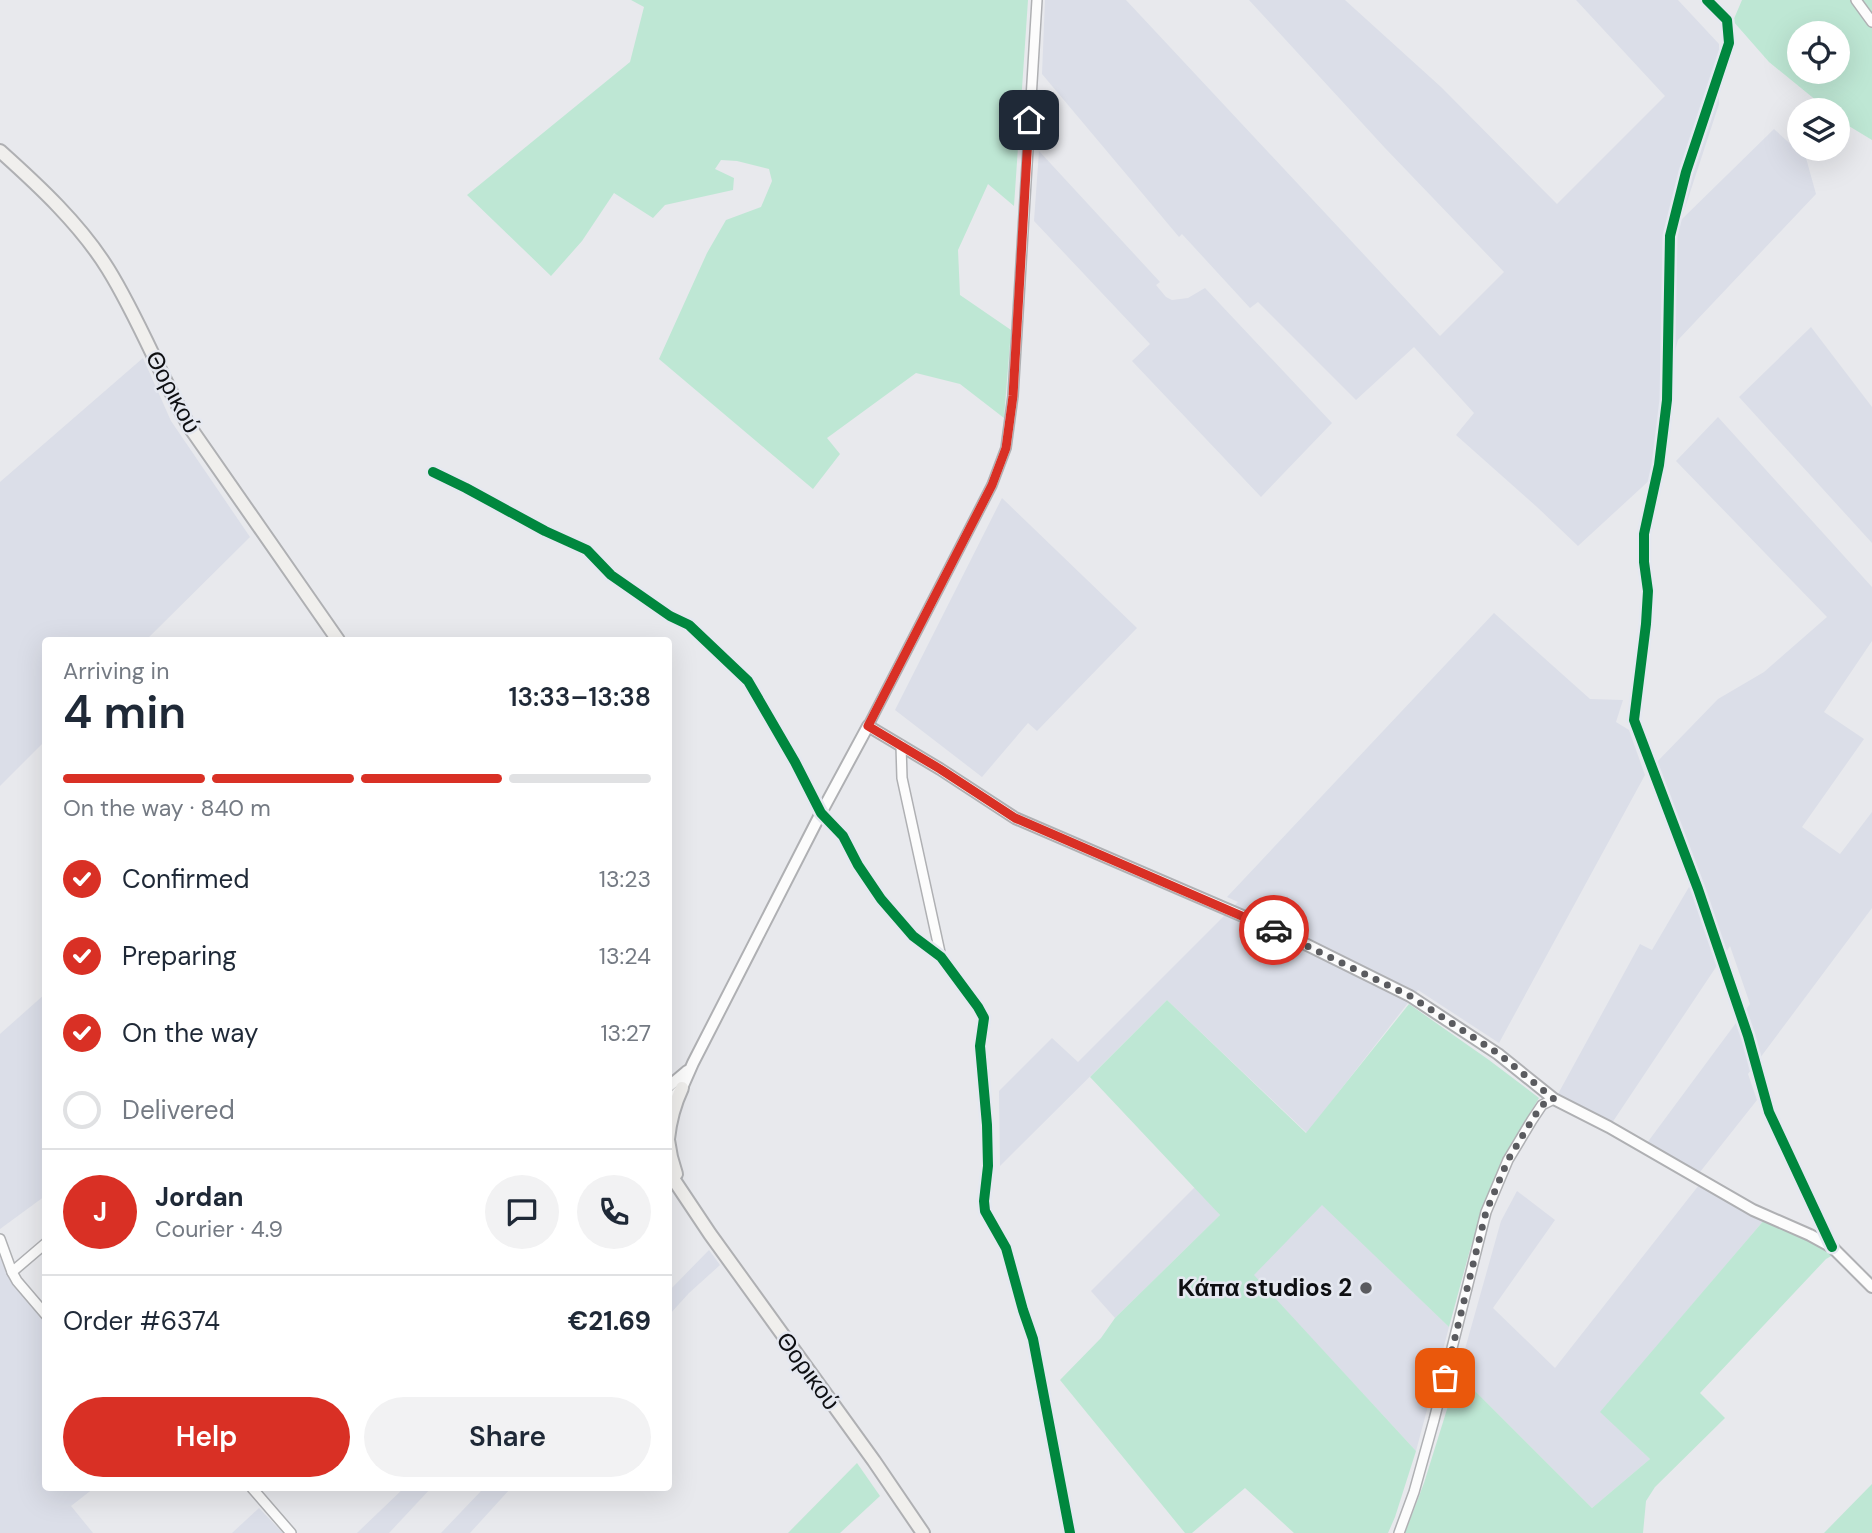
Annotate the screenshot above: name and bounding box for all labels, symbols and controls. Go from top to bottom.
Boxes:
map controls [1787,21,1850,161]
button: locate [1787,21,1850,84]
pin [999,90,1059,150]
button: layers [1787,98,1850,161]
icon: home [1010,101,1048,139]
street label: Θορικού [139,345,208,438]
text: Arriving in [63,656,169,686]
text: 13:33–13:38 [508,680,651,714]
text: 4 min [63,682,186,742]
text: On the way · 840 m [63,793,271,823]
icon: check [63,860,101,898]
text: Confirmed [122,862,249,896]
text: 13:23 [599,864,651,894]
courier [1239,895,1309,965]
icon: car [1255,911,1293,949]
icon: check [63,937,101,975]
text: Preparing [122,939,237,973]
text: 13:24 [599,941,651,971]
icon: check [63,1014,101,1052]
text: On the way [122,1016,258,1050]
text: 13:27 [600,1018,651,1048]
text: Delivered [122,1093,235,1127]
button: chat [485,1175,559,1249]
button: phone [577,1175,651,1249]
text: Jordan [155,1180,244,1214]
text: J [93,1195,107,1229]
text: Courier · 4.9 [155,1214,283,1244]
place label: Κάπα studios 2 [1178,1272,1352,1303]
marker: Κάπα studios 2 [1358,1280,1374,1296]
text: Order #6374 [63,1304,220,1338]
text: €21.69 [568,1304,651,1338]
street label: Θορικού [770,1326,847,1416]
pin [1415,1348,1475,1408]
icon: bag [1426,1359,1464,1397]
button: Help [63,1397,350,1477]
button: Share [364,1397,651,1477]

